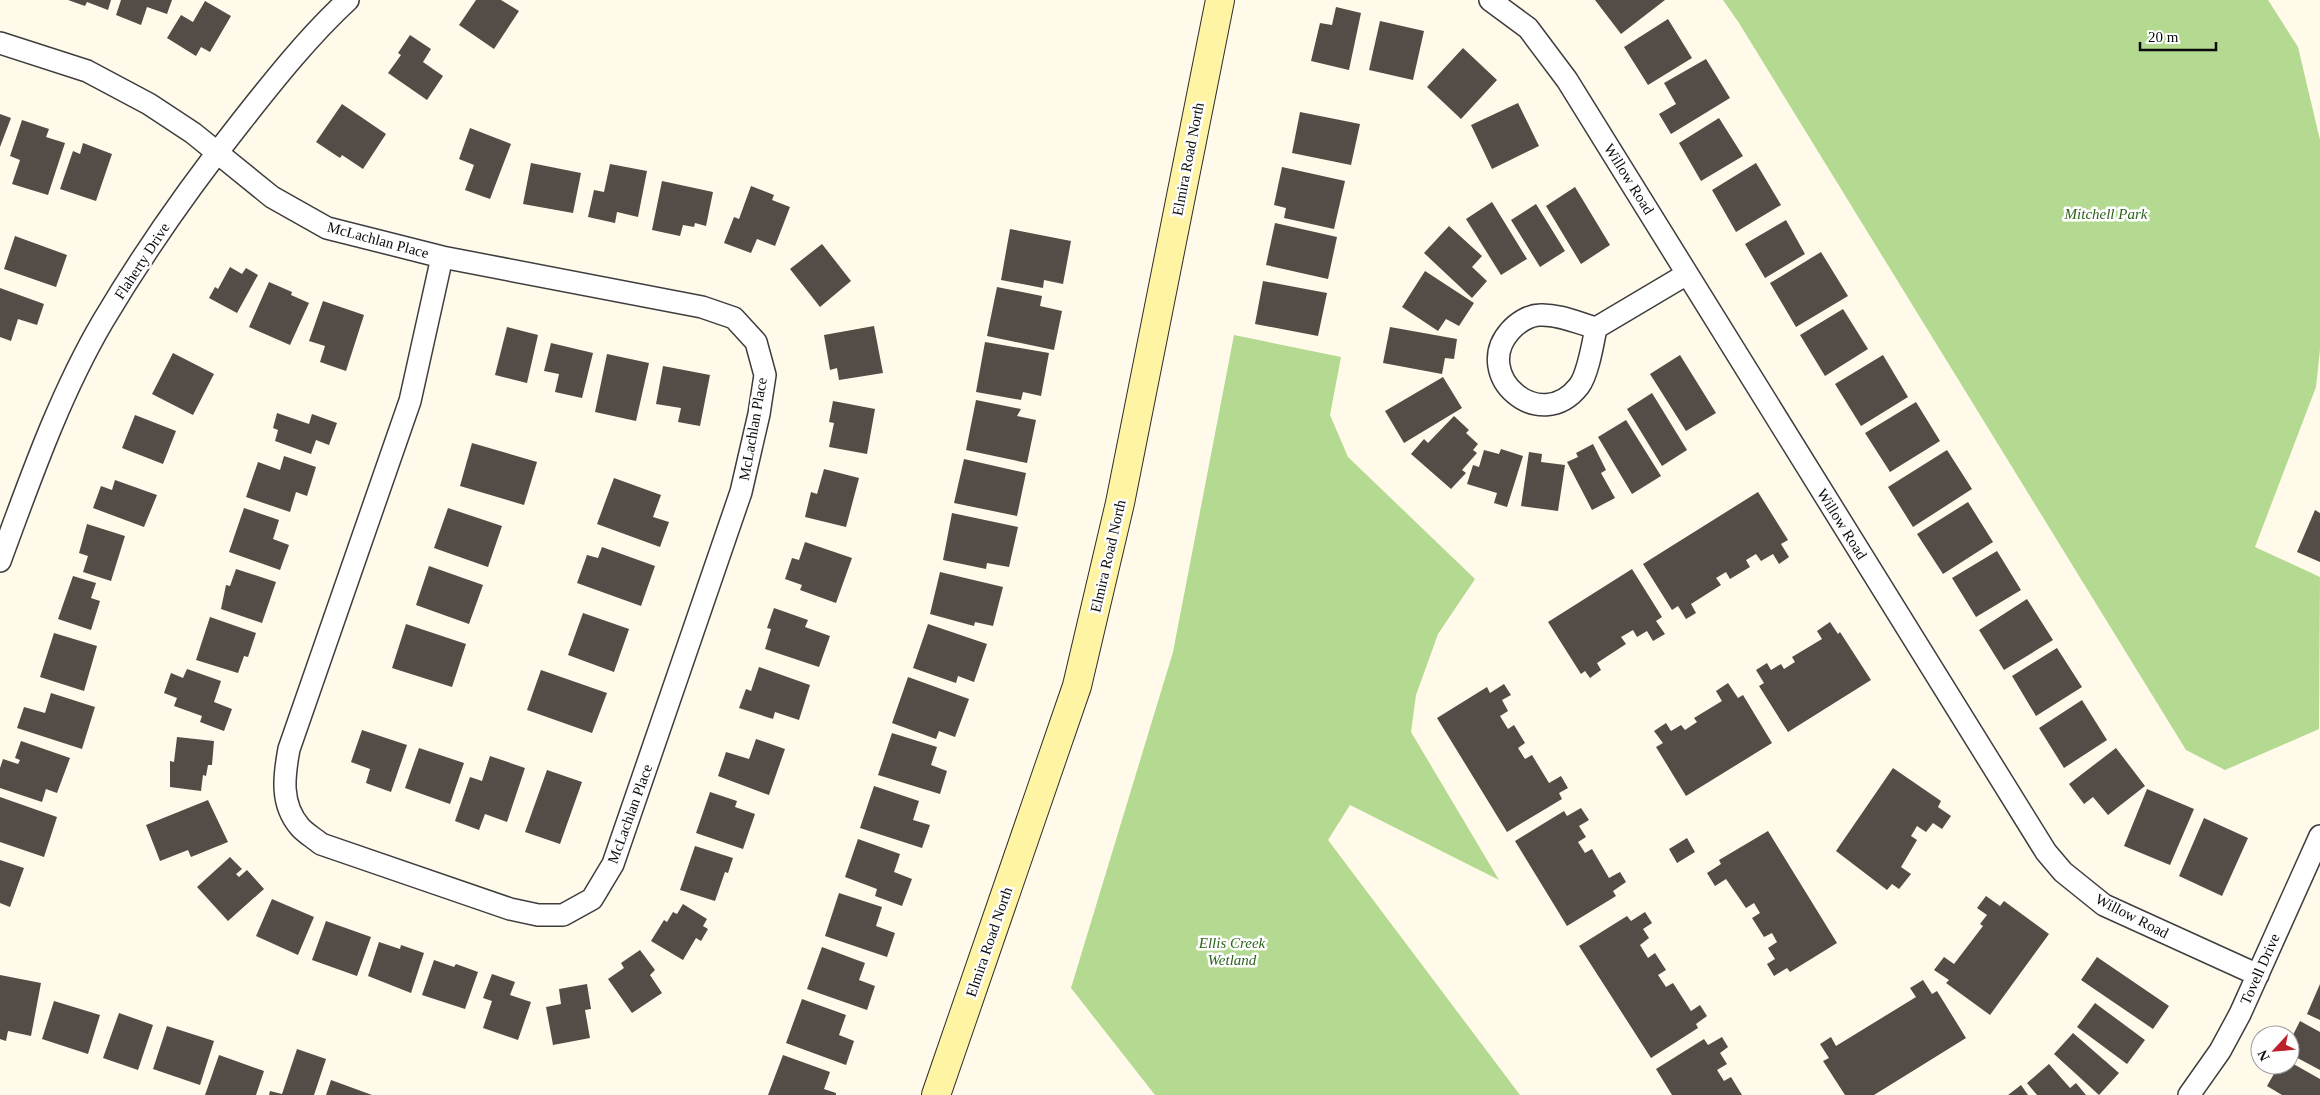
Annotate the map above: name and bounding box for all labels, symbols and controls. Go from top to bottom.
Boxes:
scale bar [2140,20,2216,52]
text: 20 m [2148,29,2179,45]
street label: Elmira Road North [1169,101,1207,217]
street label: Willow Road [1601,141,1657,217]
park label: Mitchell Park [2064,206,2148,222]
street label: McLachlan Place [325,219,431,261]
street label: Flaherty Drive [111,220,173,302]
street label: McLachlan Place [736,376,770,482]
street label: Willow Road [1814,486,1870,562]
street label: Elmira Road North [1087,498,1129,614]
street label: McLachlan Place [605,762,656,866]
street label: Elmira Road North [963,885,1015,999]
street label: Willow Road [2093,891,2172,941]
street label: Tovell Drive [2237,931,2283,1007]
park label: Ellis Creek Wetland [1198,935,1266,968]
north arrow [2250,1025,2300,1075]
text: N [2255,1048,2273,1063]

